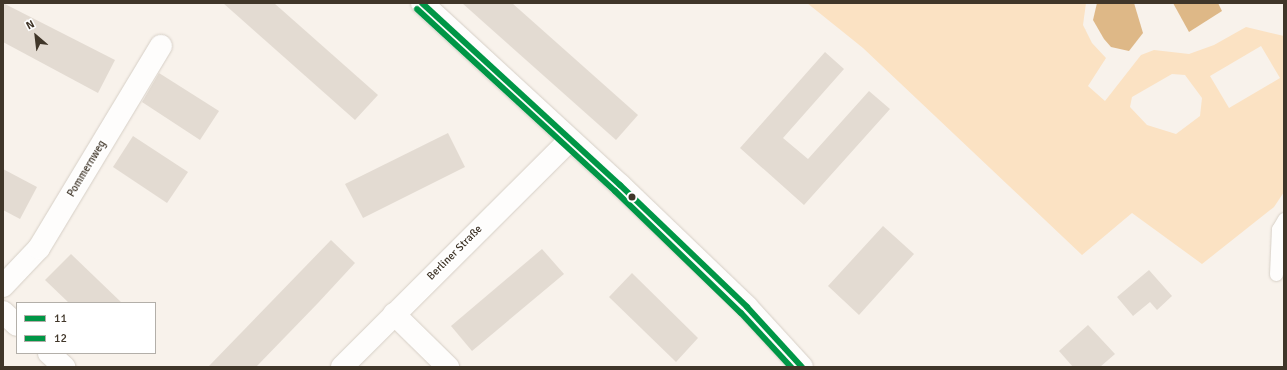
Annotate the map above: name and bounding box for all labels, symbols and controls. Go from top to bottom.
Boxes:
north arrow [16,16,56,56]
text: N [24,17,37,32]
street label: Pommernweg [65,138,109,200]
unlabelled marker [627,192,637,202]
street label: Berliner Straße [425,223,485,283]
legend [16,302,156,354]
text: 11 [54,311,67,326]
text: 12 [54,331,67,346]

